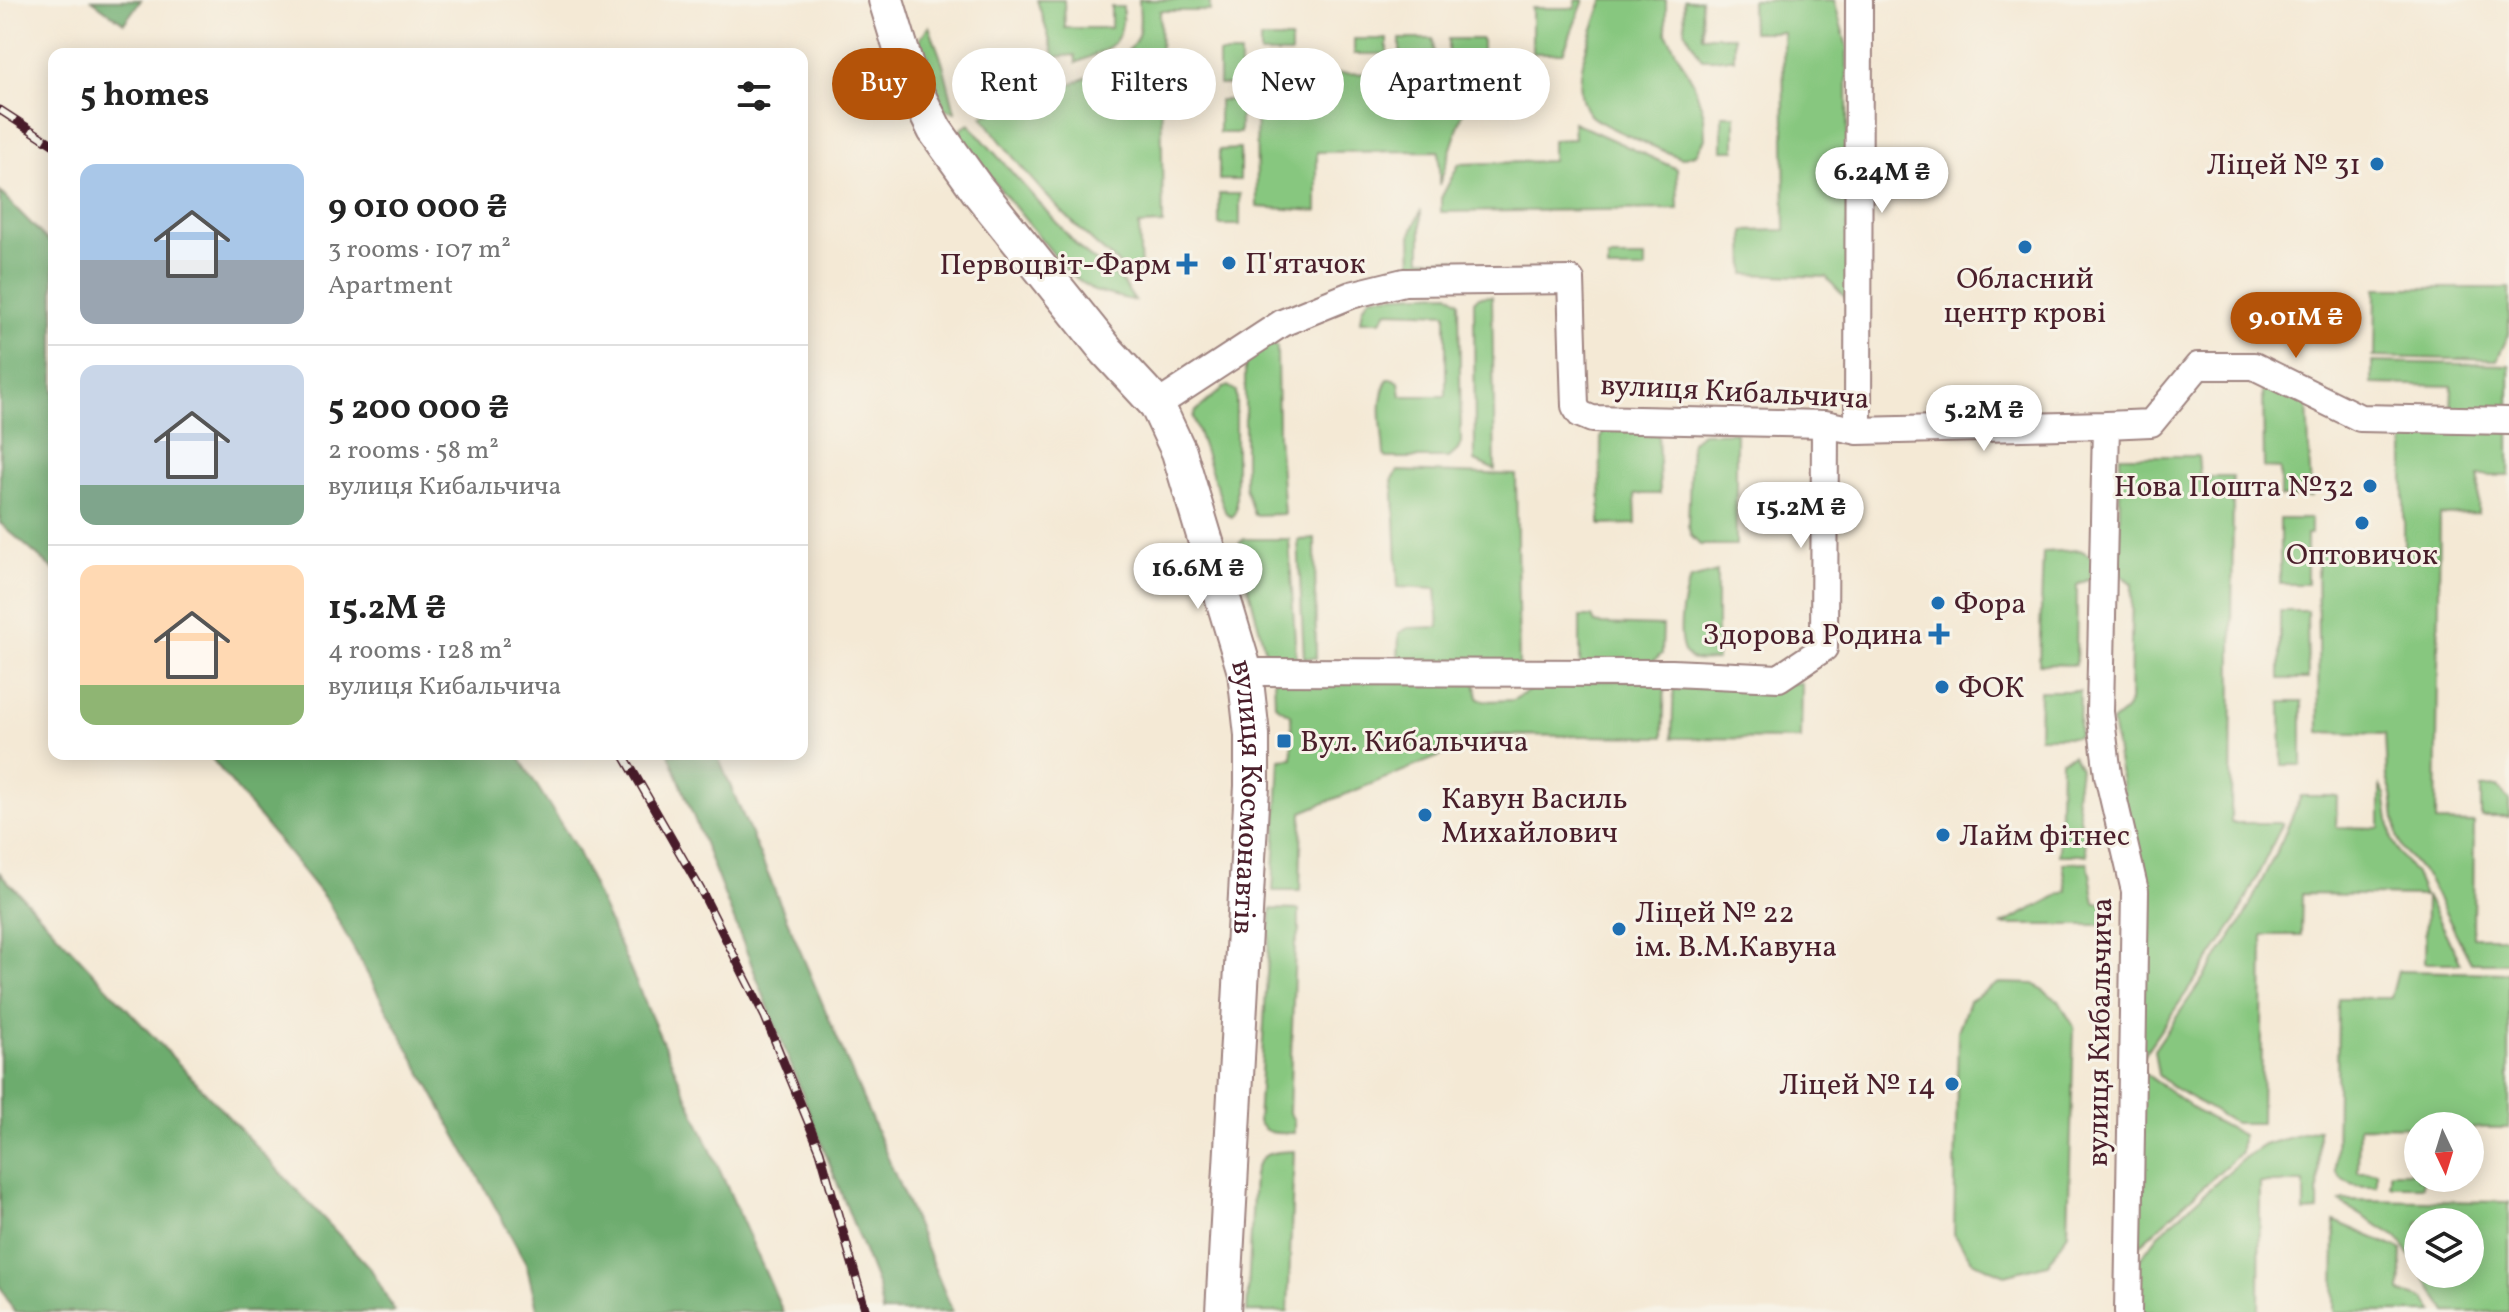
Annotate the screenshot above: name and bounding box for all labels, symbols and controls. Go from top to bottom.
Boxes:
chip: Buy [832,48,936,120]
chip: Rent [952,48,1066,120]
chip: Filters [1082,48,1216,120]
chip: New [1232,48,1344,120]
chip: Apartment [1360,48,1550,120]
text: 5 homes [80,73,210,120]
icon: filters [732,74,776,118]
place label: Ліцей № 31 [2207,145,2361,187]
pin: 6.24M ₴ [1808,147,1956,215]
text: 6.24M ₴ [1833,155,1931,191]
marker: Ліцей № 31 [2368,155,2386,173]
text: 9 010 000 ₴ [328,185,508,232]
icon: home [144,196,240,292]
text: 3 rooms · 107 m² [328,232,511,268]
marker: Обласний центр крові [2016,238,2034,256]
place label: П'ятачок [1245,244,1366,286]
place label: Первоцвіт-Фарм [939,245,1171,287]
marker: П'ятачок [1220,254,1238,272]
marker: Первоцвіт-Фарм [1178,255,1196,273]
place label: Обласний центр крові [1944,259,2106,335]
text: Apartment [328,268,453,304]
pin: 9.01M ₴ [2222,292,2370,360]
text: 9.01M ₴ [2249,300,2343,336]
street label: вулиця Кибальчича [1599,365,1871,421]
pin: 5.2M ₴ [1919,385,2049,453]
text: 5 200 000 ₴ [328,386,509,433]
text: 5.2M ₴ [1944,393,2024,429]
icon: home [144,397,240,493]
text: 2 rooms · 58 m² [328,433,499,469]
place label: Нова Пошта №32 [2114,467,2354,509]
text: вулиця Кибальчича [328,469,561,505]
marker: Нова Пошта №32 [2361,477,2379,495]
pin: 15.2M ₴ [1727,482,1875,550]
text: 15.2M ₴ [1756,490,1846,526]
marker: Оптовичок [2353,514,2371,532]
place label: Оптовичок [2286,535,2438,577]
pin: 16.6M ₴ [1124,543,1272,611]
text: 16.6M ₴ [1151,551,1245,587]
place label: Фора [1954,584,2026,626]
text: 15.2M ₴ [328,586,446,633]
marker: Фора [1929,594,1947,612]
icon: home [144,597,240,693]
place label: Здорова Родина [1702,615,1923,657]
marker: Здорова Родина [1930,625,1948,643]
text: 4 rooms · 128 m² [328,633,512,669]
street label: вулиця Космонавтів [1219,654,1272,936]
place label: ФОК [1958,668,2024,710]
text: вулиця Кибальчича [328,669,561,705]
marker: ФОК [1933,678,1951,696]
place label: Вул. Кибальчича [1300,722,1529,764]
marker: Вул. Кибальчича [1275,732,1293,750]
place label: Кавун Василь Михайлович [1441,779,1628,855]
marker: Кавун Василь Михайлович [1416,806,1434,824]
place label: Лайм фітнес [1959,816,2130,858]
marker: Лайм фітнес [1934,826,1952,844]
place label: Ліцей № 22 ім. В.М.Кавуна [1635,893,1837,969]
street label: вулиця Кибальчича [2078,897,2124,1167]
marker: Ліцей № 22 ім. В.М.Кавуна [1610,920,1628,938]
place label: Ліцей № 14 [1779,1065,1936,1107]
marker: Ліцей № 14 [1943,1075,1961,1093]
north arrow [2404,1112,2484,1192]
map controls [2404,1112,2484,1288]
button: layers [2404,1208,2484,1288]

